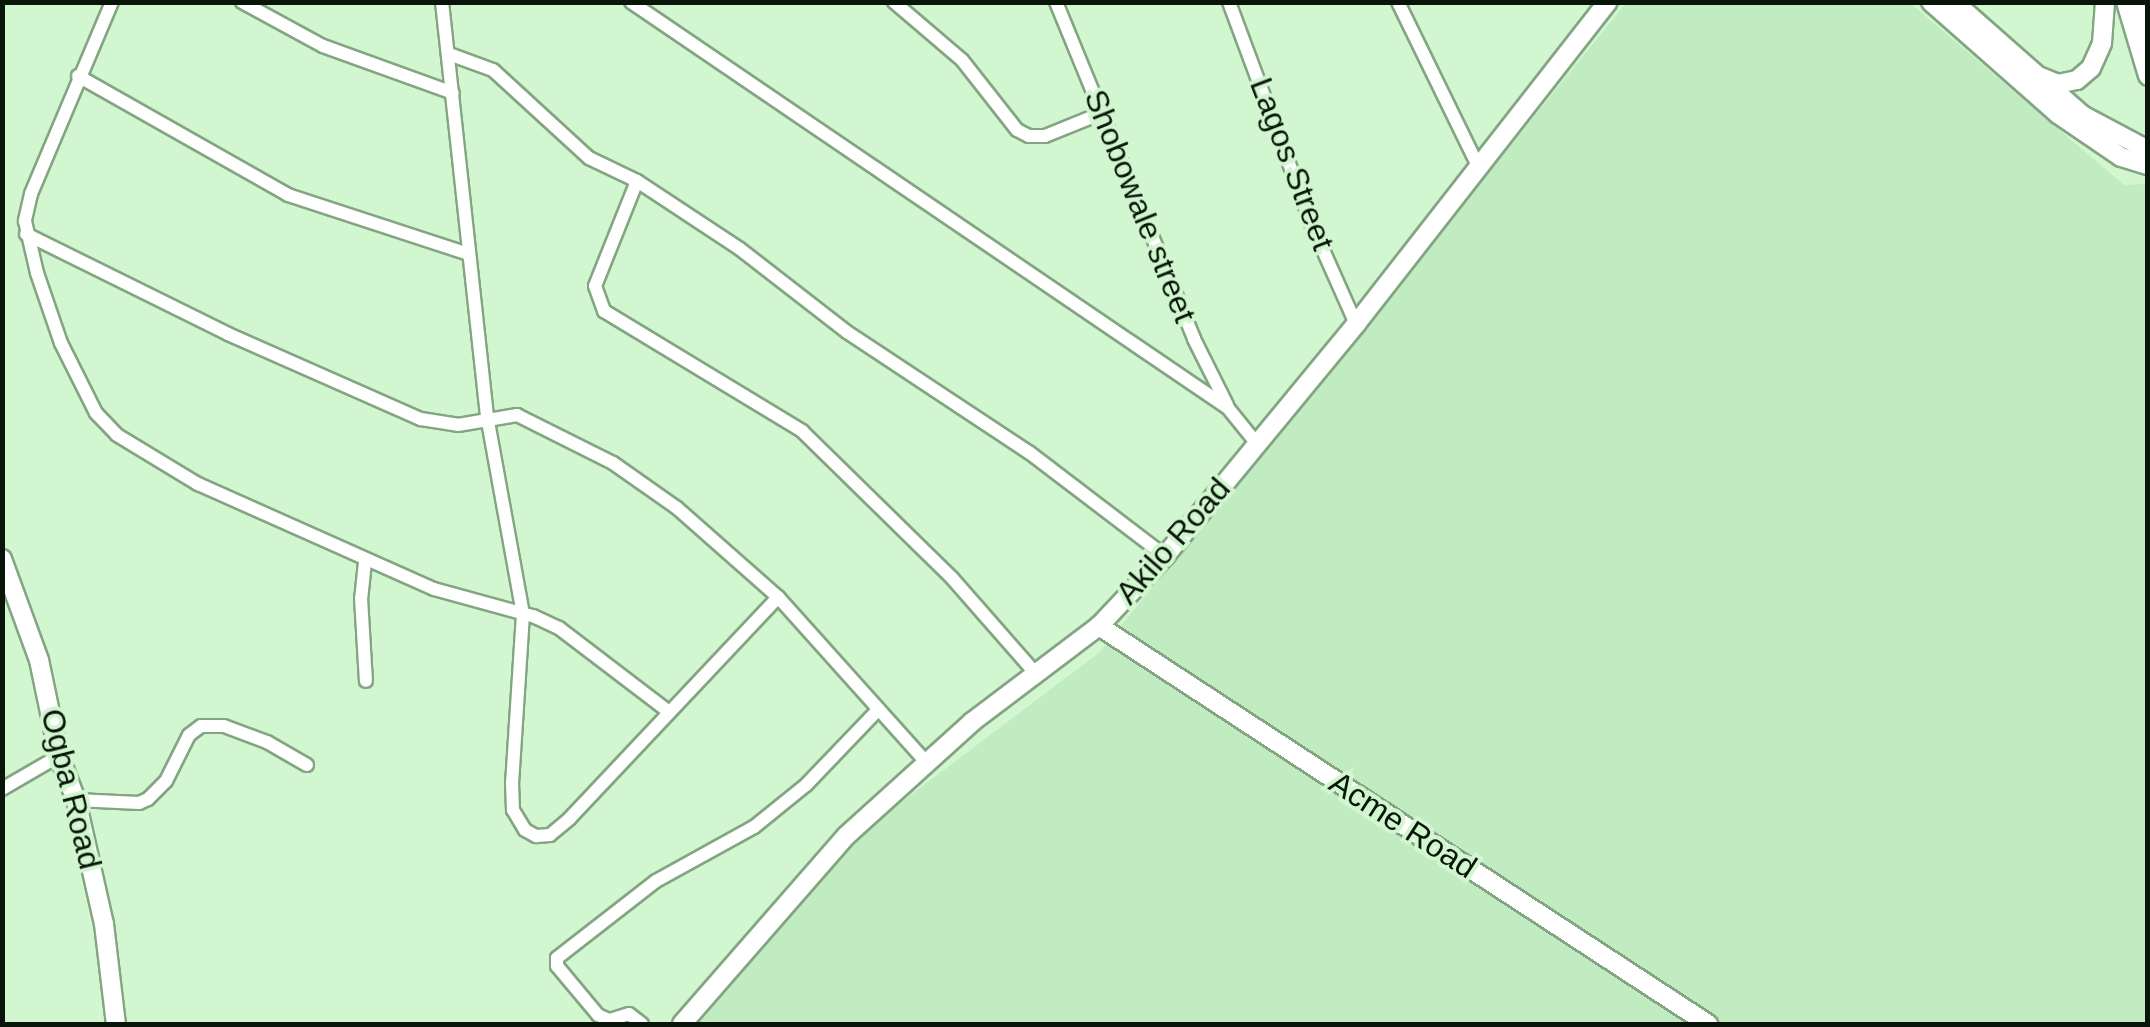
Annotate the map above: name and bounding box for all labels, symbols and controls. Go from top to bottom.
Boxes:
street label: Lagos Street [1242,72,1342,256]
street label: Shobowale street [1076,84,1204,328]
street label: Akilo Road [1108,470,1238,612]
street label: Ogba Road [33,705,109,873]
street label: Acme Road [1322,763,1484,887]

